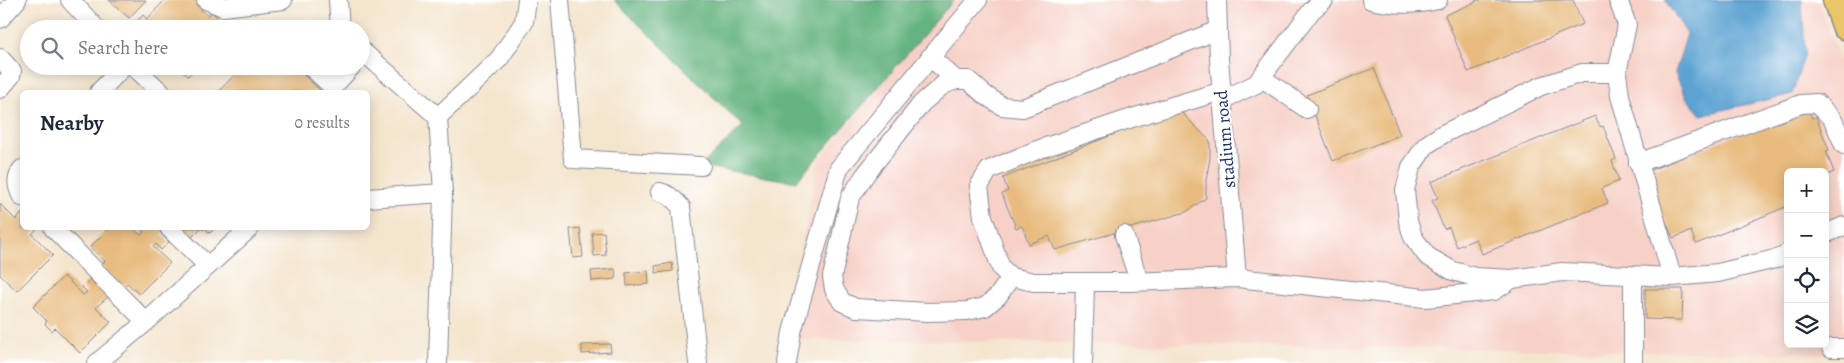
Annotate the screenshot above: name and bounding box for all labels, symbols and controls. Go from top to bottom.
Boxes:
search box [20,20,370,75]
icon: search [38,34,66,62]
text: Search here [78,35,168,61]
street label: stadium road [1209,89,1241,189]
text: Nearby [40,109,103,137]
text: 0 results [294,112,350,134]
map controls [1784,168,1829,348]
button: + [1784,168,1829,213]
button: − [1784,213,1829,258]
button: locate [1784,258,1829,303]
button: layers [1784,303,1829,348]

